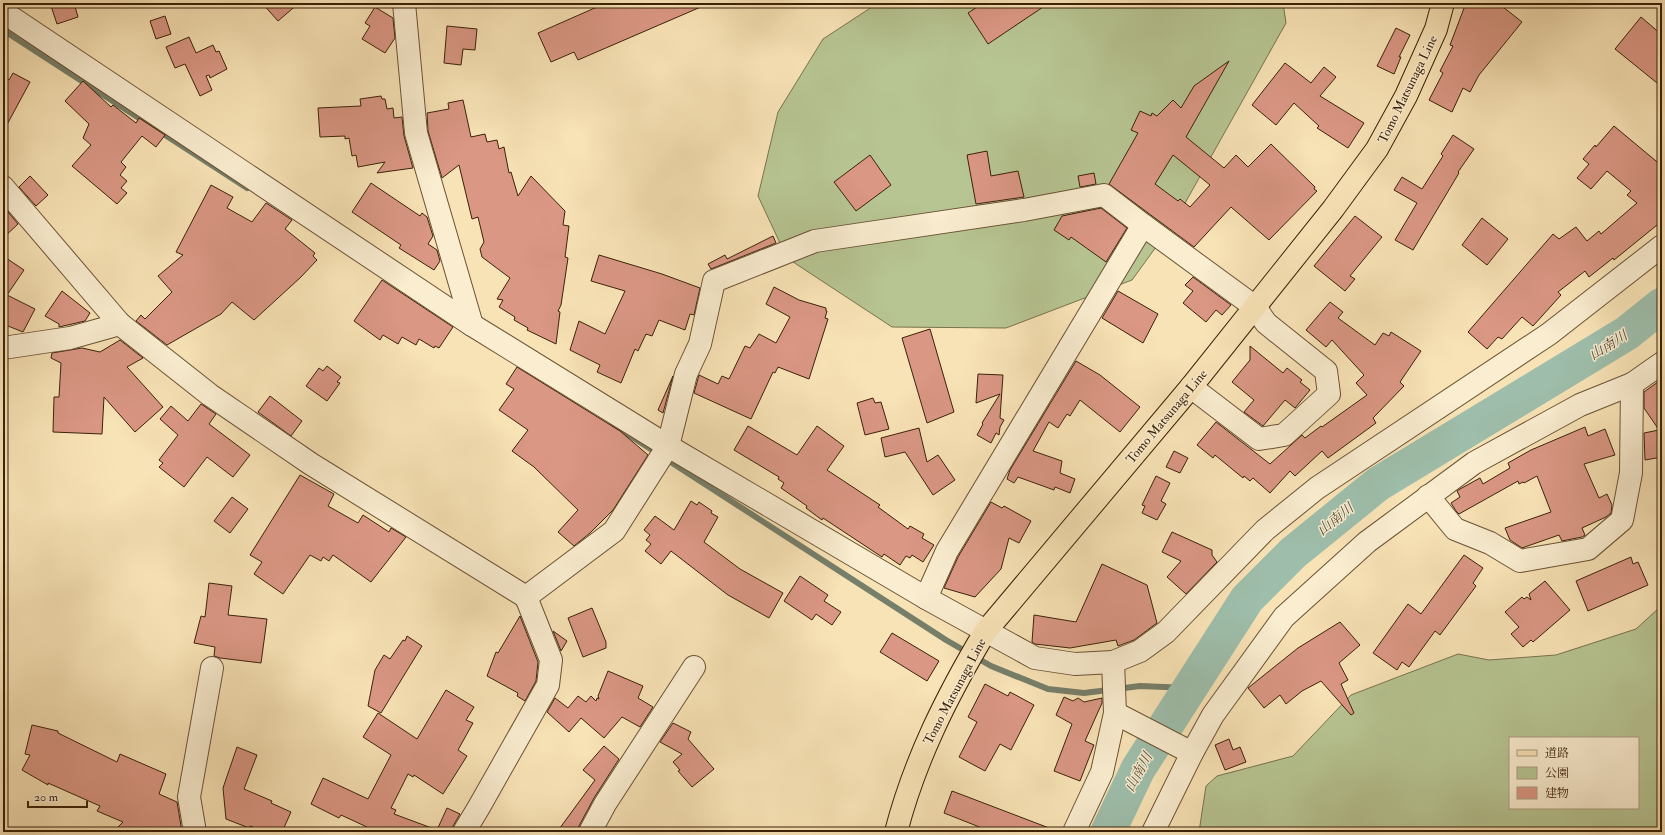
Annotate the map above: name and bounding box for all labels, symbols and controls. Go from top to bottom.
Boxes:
street label: Tomo Matsunaga Line [1375,32,1441,146]
water label: 山南川 [1586,326,1632,364]
street label: Tomo Matsunaga Line [1123,366,1211,467]
water label: 山南川 [1314,498,1359,539]
street label: Tomo Matsunaga Line [920,635,990,747]
legend [1509,737,1639,809]
text: 道路 [1545,746,1569,761]
water label: 山南川 [1121,748,1157,795]
text: 公園 [1545,766,1569,781]
scale bar [28,783,87,809]
text: 建物 [1545,786,1569,801]
text: 20 m [34,790,59,805]

